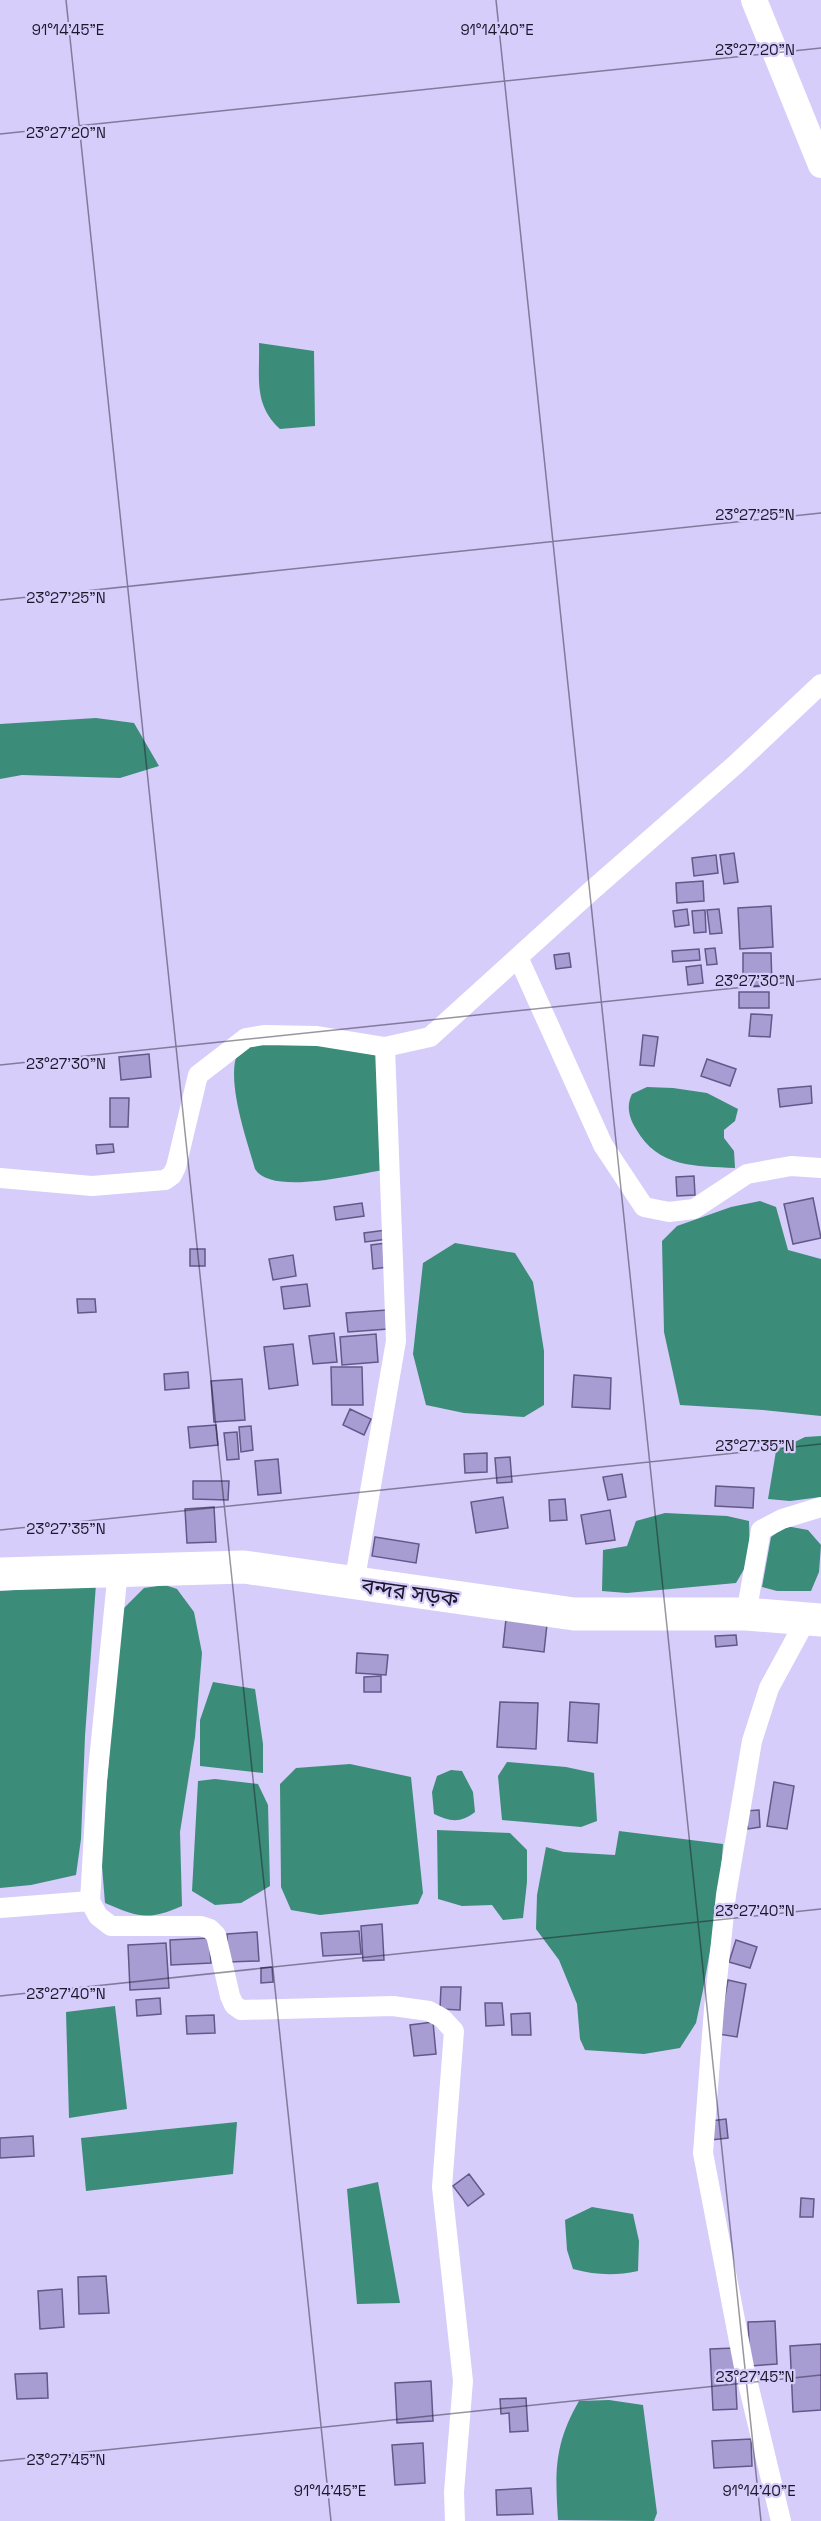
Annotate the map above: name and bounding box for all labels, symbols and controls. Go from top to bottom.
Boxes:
text: 91°14'45"E [32,20,104,39]
text: 91°14'40"E [460,20,534,39]
text: 23°27'20"N [715,40,795,59]
text: 23°27'20"N [26,123,106,142]
text: 23°27'25"N [715,505,795,524]
text: 23°27'25"N [26,588,106,607]
text: 23°27'30"N [715,971,795,990]
text: 23°27'30"N [26,1054,106,1073]
text: 23°27'35"N [715,1436,795,1455]
text: 23°27'35"N [26,1519,106,1538]
street label: বন্দর সড়ক [359,1571,461,1613]
text: 23°27'40"N [715,1901,795,1920]
text: 23°27'40"N [26,1984,106,2003]
text: 23°27'45"N [716,2367,794,2386]
text: 23°27'45"N [27,2450,105,2469]
text: 91°14'45"E [294,2481,366,2500]
text: 91°14'40"E [722,2481,796,2500]

